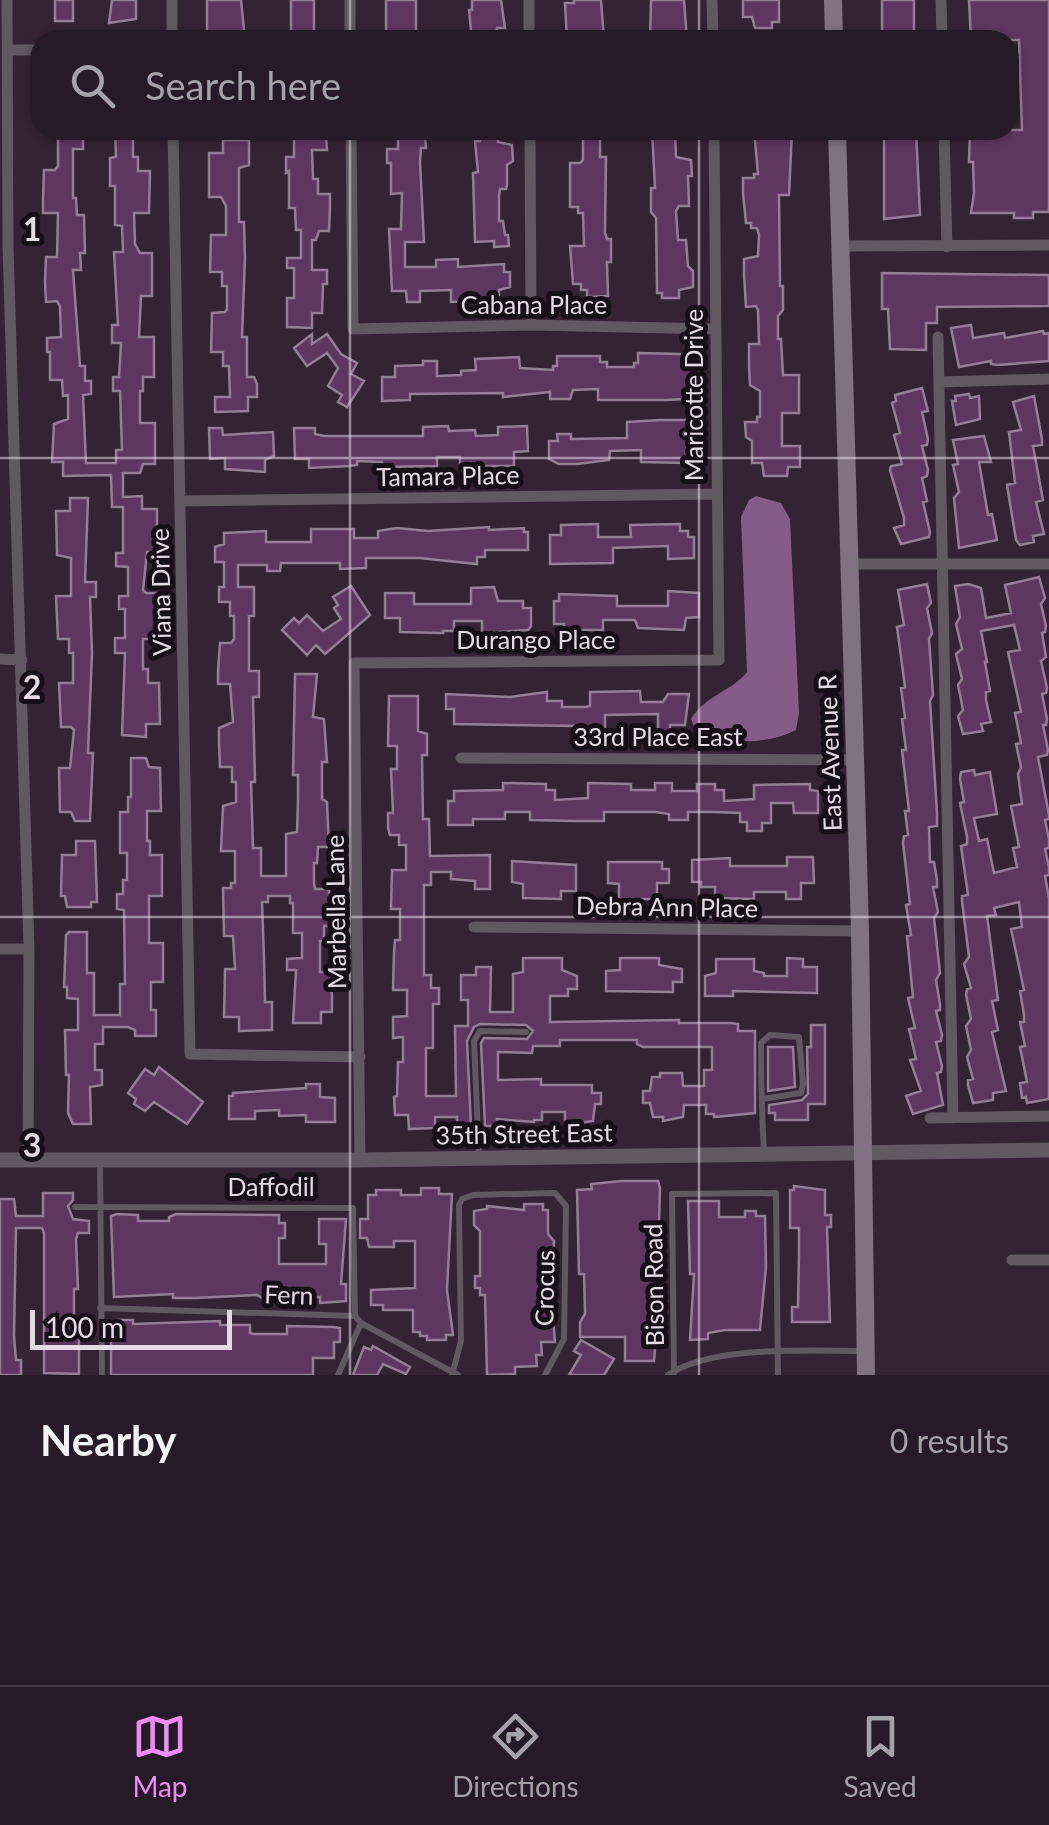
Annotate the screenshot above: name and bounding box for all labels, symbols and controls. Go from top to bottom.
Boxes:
search box [30,30,1019,140]
icon: search [65,58,120,113]
text: Search here [145,62,341,108]
text: 1 [23,209,41,248]
street label: Cabana Place [461,289,607,319]
street label: Maricotte Drive [678,309,708,481]
street label: Tamara Place [376,459,520,491]
street label: Viana Drive [144,528,176,656]
street label: Durango Place [456,624,616,654]
text: 2 [23,667,41,706]
street label: East Avenue R [811,674,847,832]
street label: 33rd Place East [573,721,743,751]
street label: Marbella Lane [319,834,351,990]
street label: Debra Ann Place [576,889,758,923]
street label: 35th Street East [435,1116,613,1150]
text: 3 [23,1125,41,1164]
street label: Daffodil [227,1171,315,1201]
street label: Bison Road [637,1223,669,1347]
street label: Crocus [528,1250,560,1326]
street label: Fern [264,1278,314,1310]
scale bar [30,1305,232,1350]
text: 100 m [45,1310,124,1344]
text: Nearby [40,1415,177,1465]
text: 0 results [890,1421,1009,1460]
tab: Map [132,1709,188,1803]
tab: Directions [452,1709,579,1803]
tab: Saved [843,1709,917,1803]

